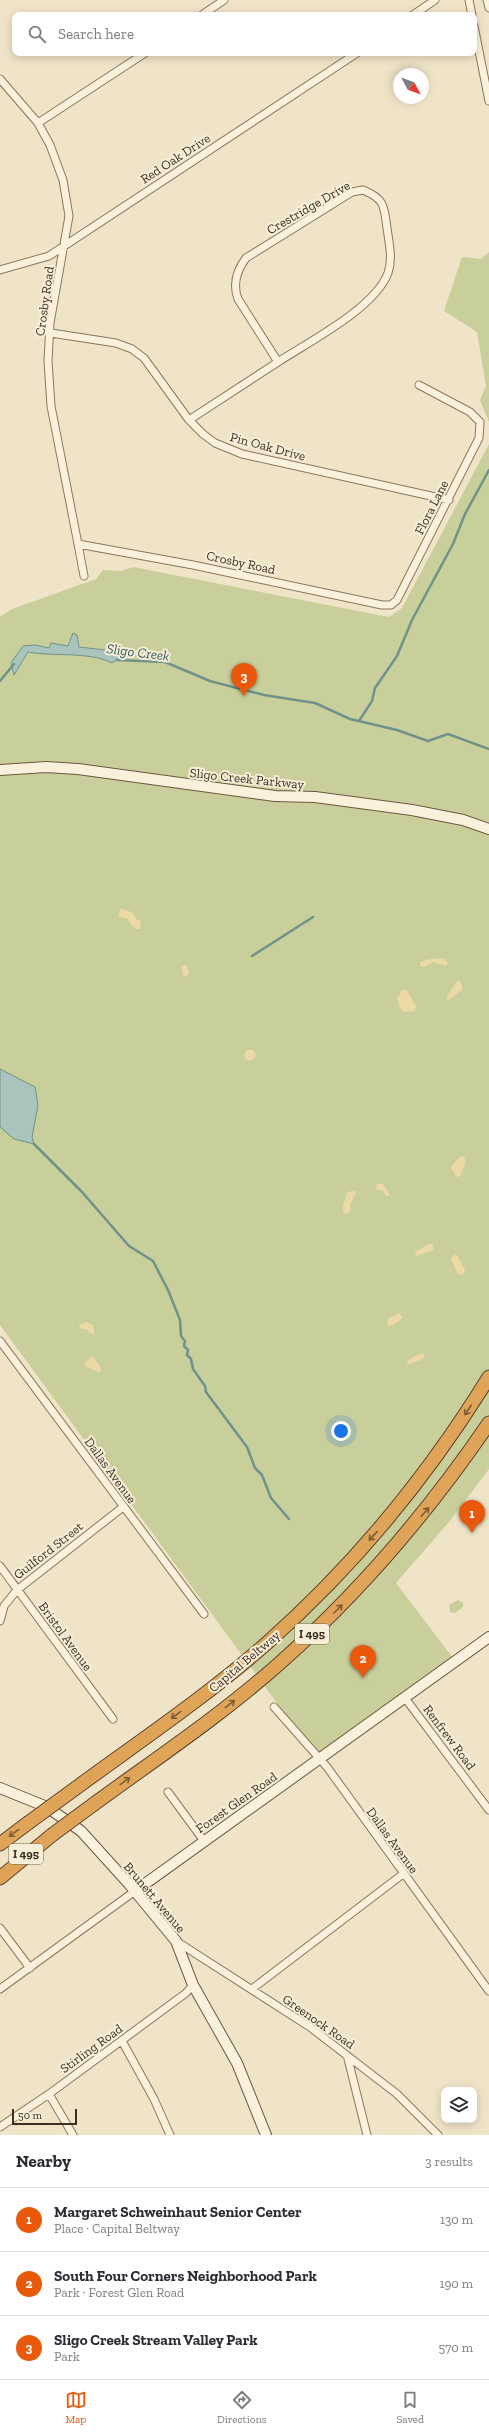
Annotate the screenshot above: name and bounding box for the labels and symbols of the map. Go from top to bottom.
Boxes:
north arrow [393,68,429,104]
street label: Red Oak Drive [138,130,213,187]
street label: Crestridge Drive [264,178,352,237]
street label: Crosby Road [32,265,57,337]
street label: Pin Oak Drive [228,429,307,464]
street label: Flora Lane [411,478,452,537]
street label: Crosby Road [205,548,277,577]
water label: Sligo Creek [105,640,170,665]
pin: 3 [231,663,257,696]
street label: Sligo Creek Parkway [189,765,305,792]
one-way arrow [464,1405,472,1416]
your location [331,1421,351,1441]
street label: Dallas Avenue [82,1434,140,1506]
pin: 1 [459,1500,485,1533]
one-way arrow [420,1507,429,1517]
street label: Guilford Street [11,1519,86,1582]
one-way arrow [369,1531,378,1542]
street label: Bristol Avenue [36,1599,96,1674]
one-way arrow [333,1604,343,1614]
road number: I 495 [295,1624,329,1644]
street label: Capital Beltway [206,1627,283,1695]
pin: 2 [350,1645,376,1678]
one-way arrow [224,1700,235,1708]
street label: Renfrew Road [420,1702,479,1773]
one-way arrow [171,1710,182,1719]
street label: Forest Glen Road [193,1769,280,1836]
one-way arrow [120,1777,131,1785]
street label: Dallas Avenue [364,1804,422,1876]
one-way arrow [9,1829,20,1837]
road number: I 495 [9,1844,43,1864]
street label: Brunett Avenue [121,1859,189,1936]
street label: Greenock Road [280,1991,358,2052]
street label: Stirling Road [57,2021,125,2076]
scale bar [12,2107,77,2126]

